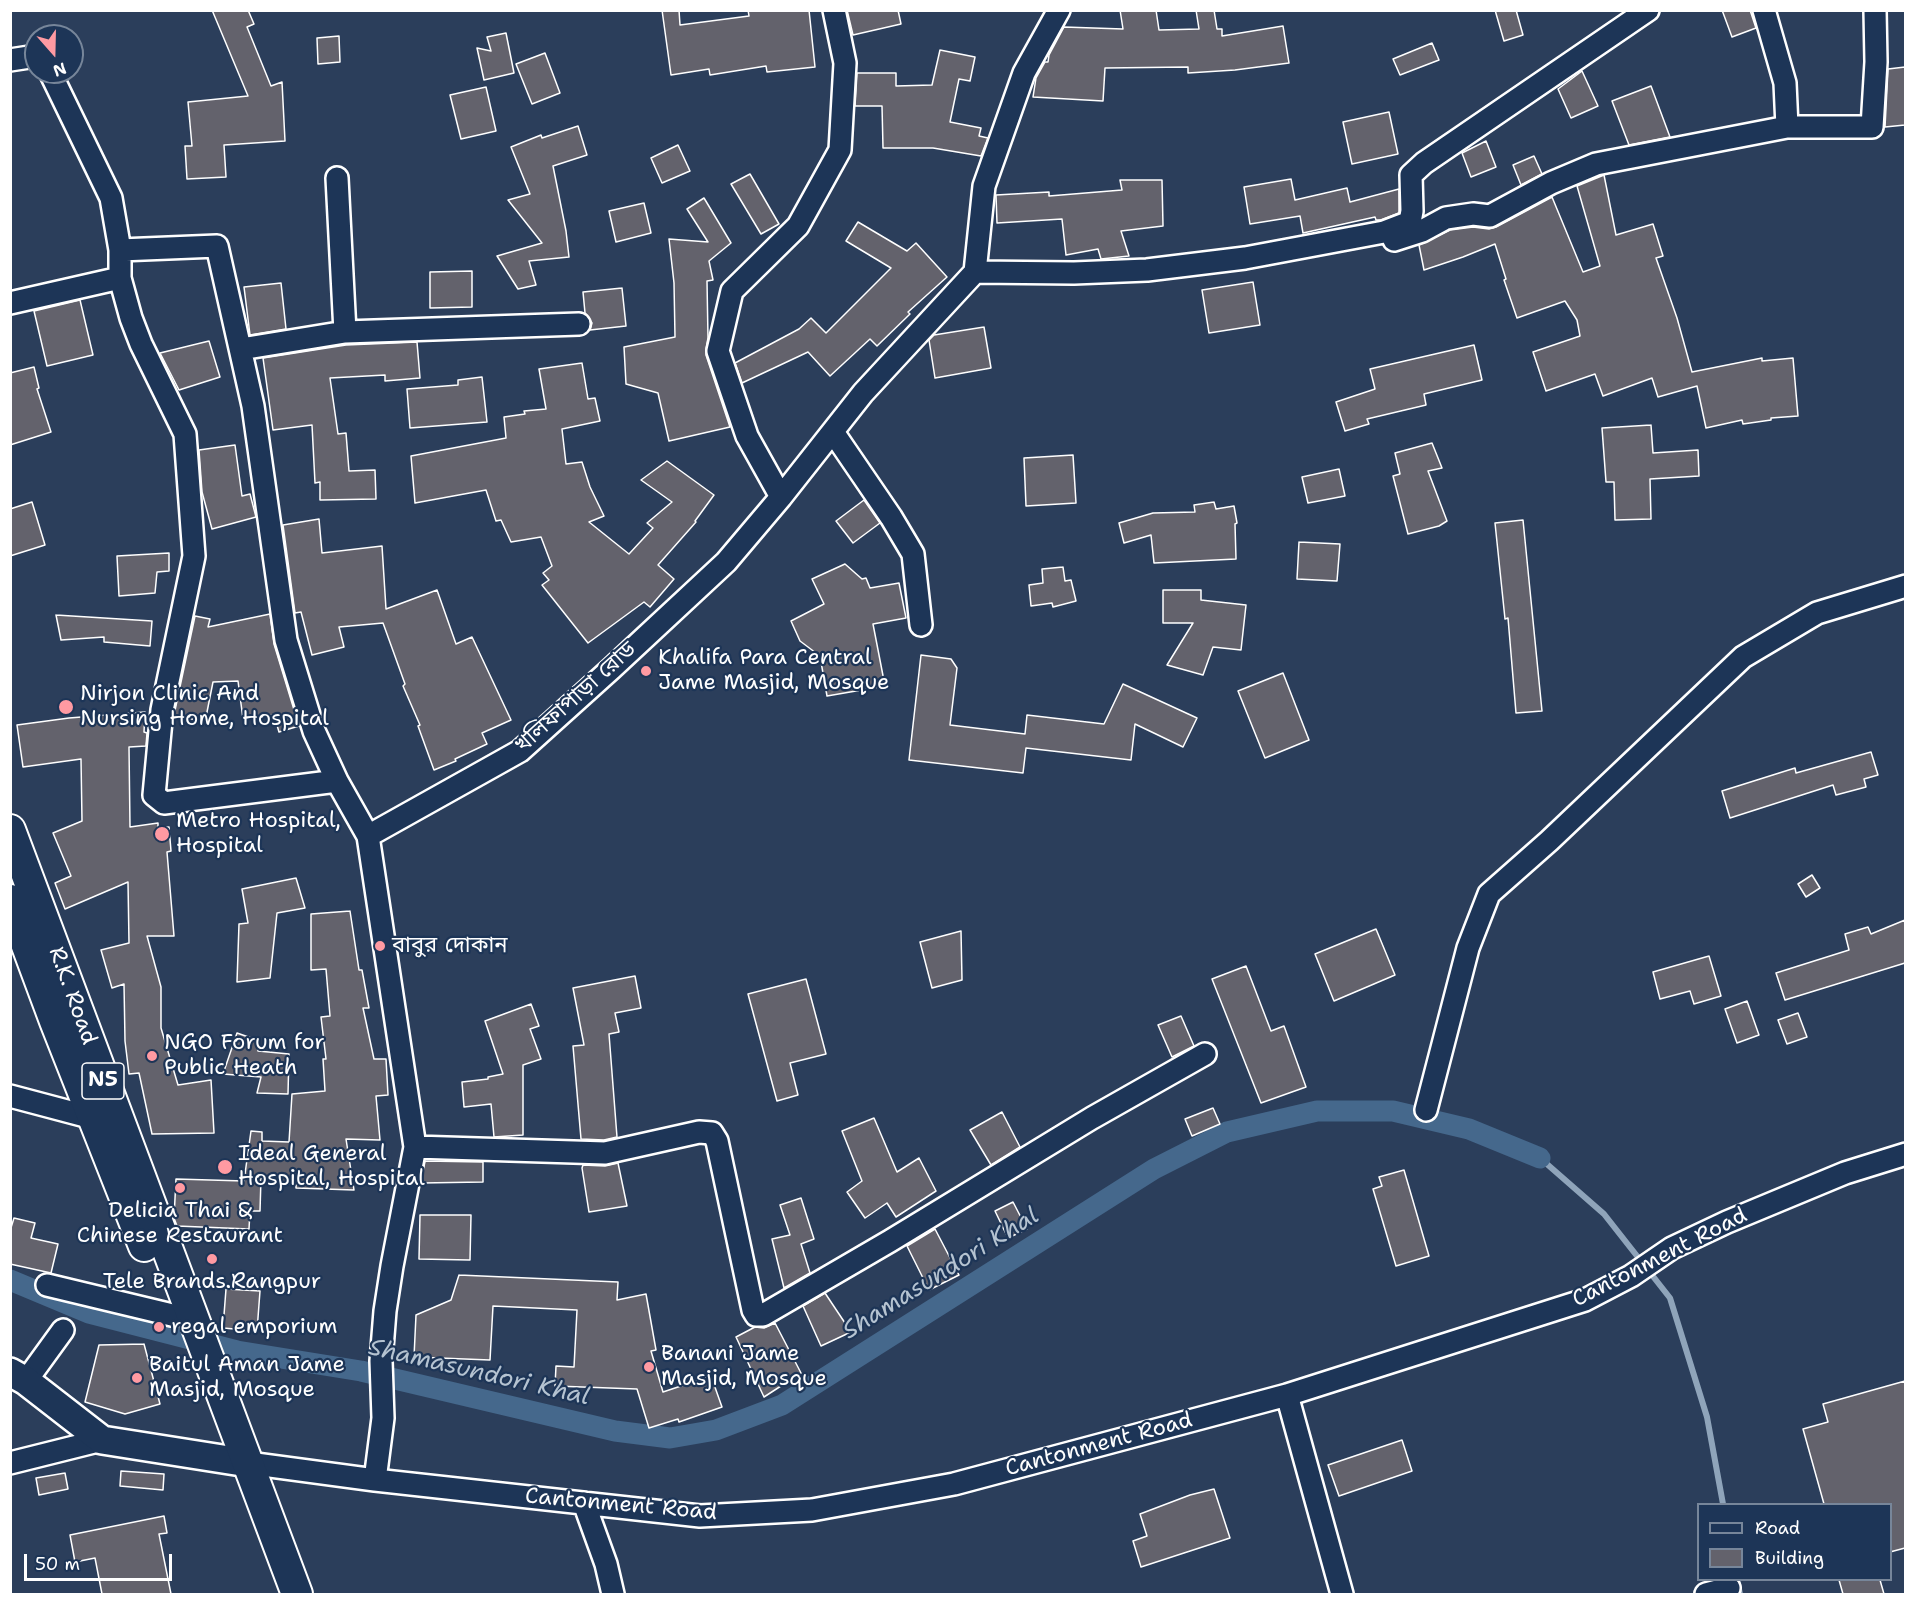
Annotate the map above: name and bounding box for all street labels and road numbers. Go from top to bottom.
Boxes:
street label: খলিফাপাড়া রোড [510,637,642,759]
street label: R.K. Road [42,944,102,1048]
road number: N5 [82,1063,124,1099]
street label: Cantonment Road [1568,1203,1752,1313]
street label: Cantonment Road [1003,1407,1195,1483]
street label: Cantonment Road [524,1483,718,1527]

